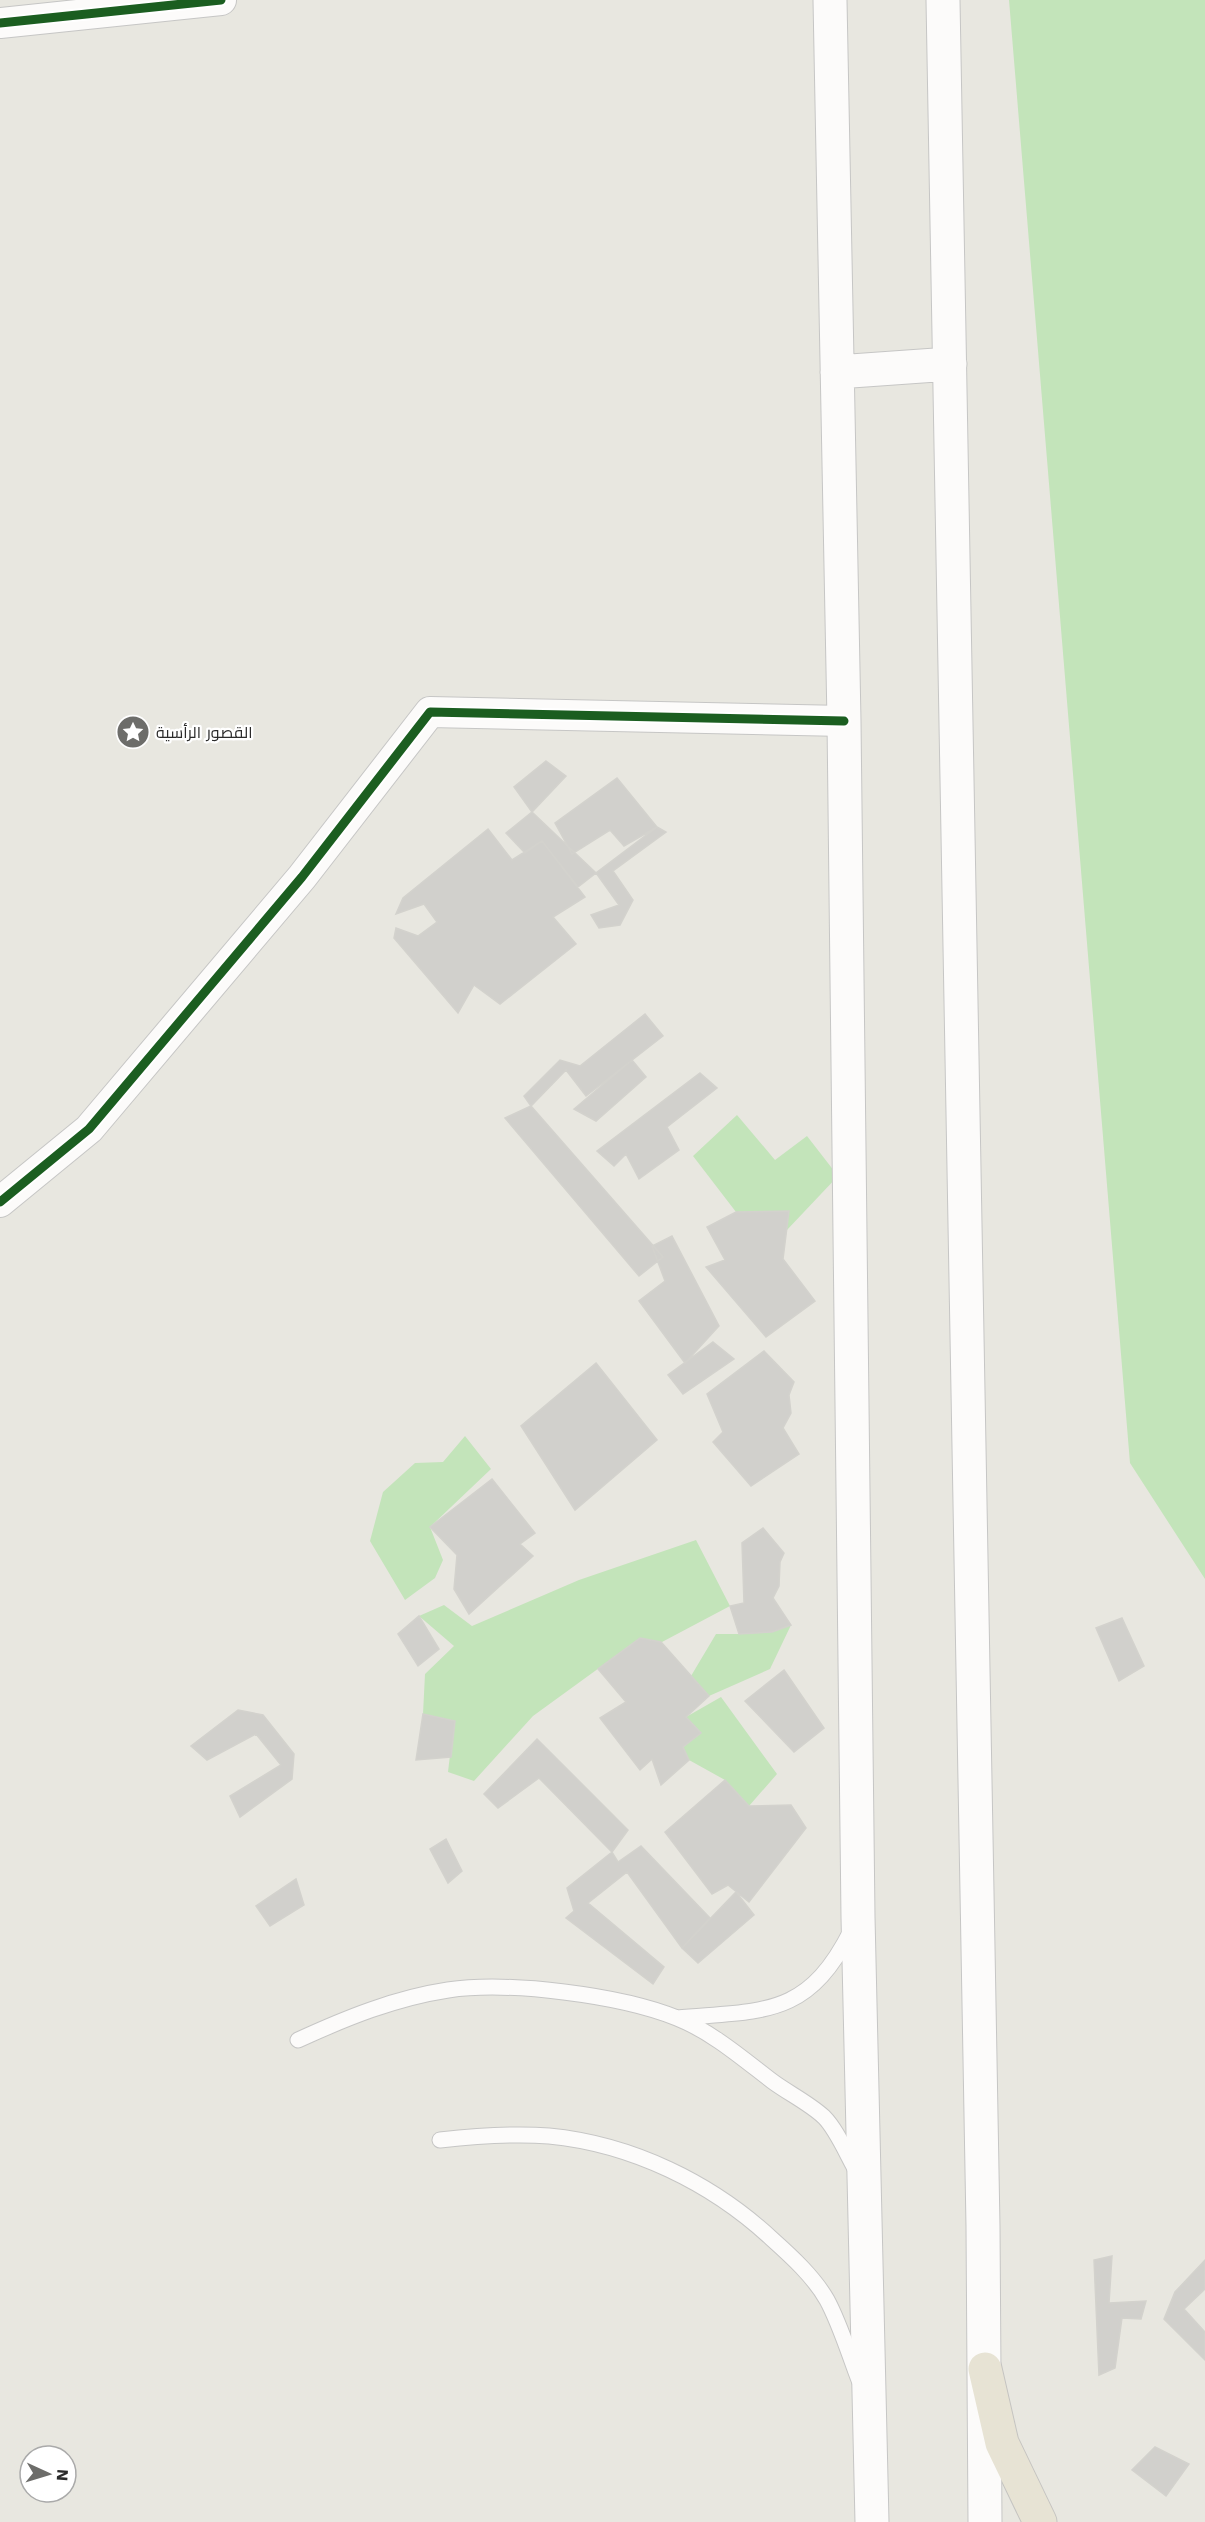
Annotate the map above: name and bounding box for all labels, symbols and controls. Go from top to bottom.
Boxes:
place icon: القصور الرأسية [115,714,151,750]
place label: القصور الرأسية [156,723,252,742]
north arrow [18,2444,78,2504]
text: N [53,2468,72,2482]

